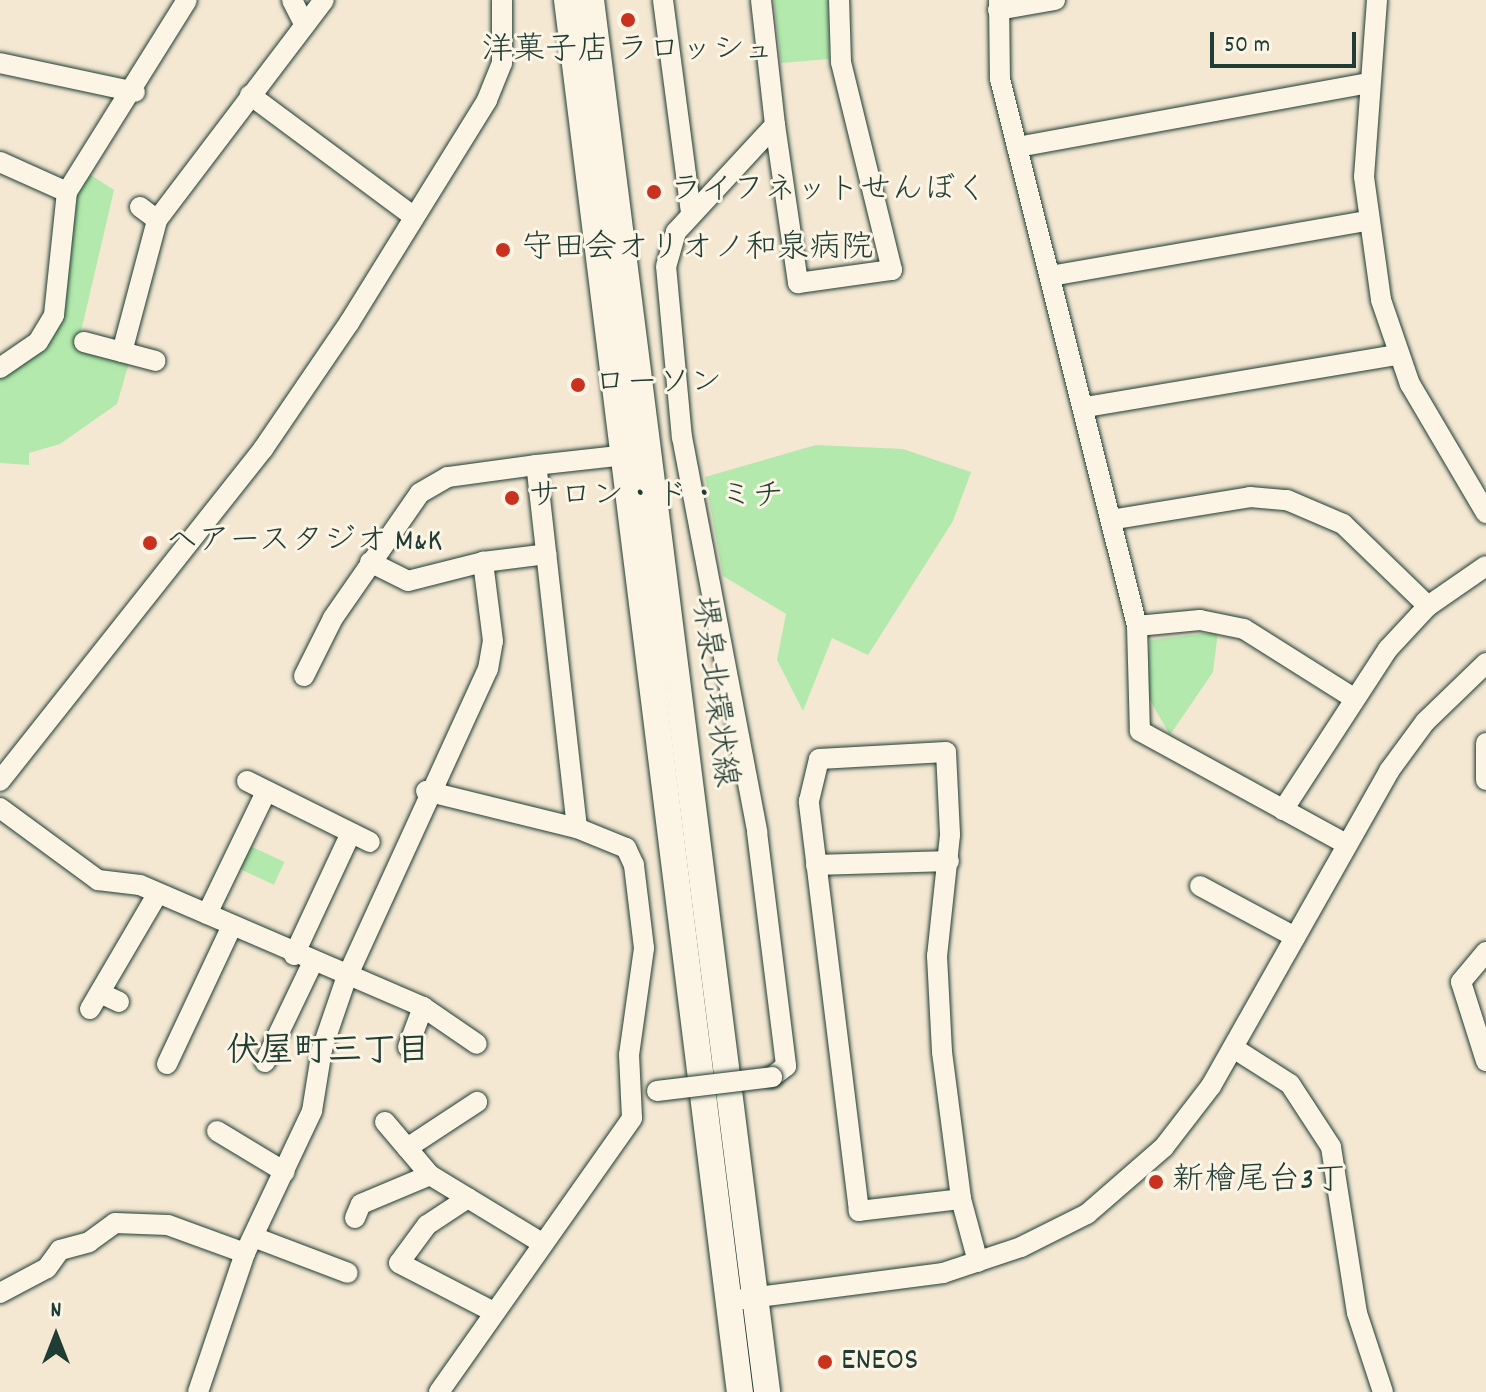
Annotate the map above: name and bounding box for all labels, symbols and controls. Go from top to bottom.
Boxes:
marker: 洋菓子店 ラロッシュ [619,11,637,29]
scale bar [1214,16,1360,66]
text: 50 m [1224,29,1270,63]
place label: 洋菓子店 ラロッシュ [480,33,776,71]
place label: ライフネットせんぼく [670,173,990,211]
marker: ライフネットせんぼく [645,183,663,201]
place label: 守田会オリオノ和泉病院 [521,231,873,269]
marker: 守田会オリオノ和泉病院 [492,239,514,261]
place label: ローソン [594,366,722,404]
marker: ローソン [569,376,587,394]
place label: サロン・ド・ミチ [528,479,784,517]
marker: サロン・ド・ミチ [503,489,521,507]
place label: ヘアースタジオ M&K [166,524,444,562]
marker: ヘアースタジオ M&K [141,534,159,552]
street label: 堺泉北環状線 [681,594,743,790]
district label: 伏屋町三丁目 [226,1034,430,1074]
place label: 新檜尾台3丁 [1172,1163,1346,1201]
marker: 新檜尾台3丁 [1147,1173,1165,1191]
north arrow [16,1296,96,1376]
text: N [51,1296,61,1327]
place label: ENEOS [841,1343,918,1381]
marker: ENEOS [816,1353,834,1371]

